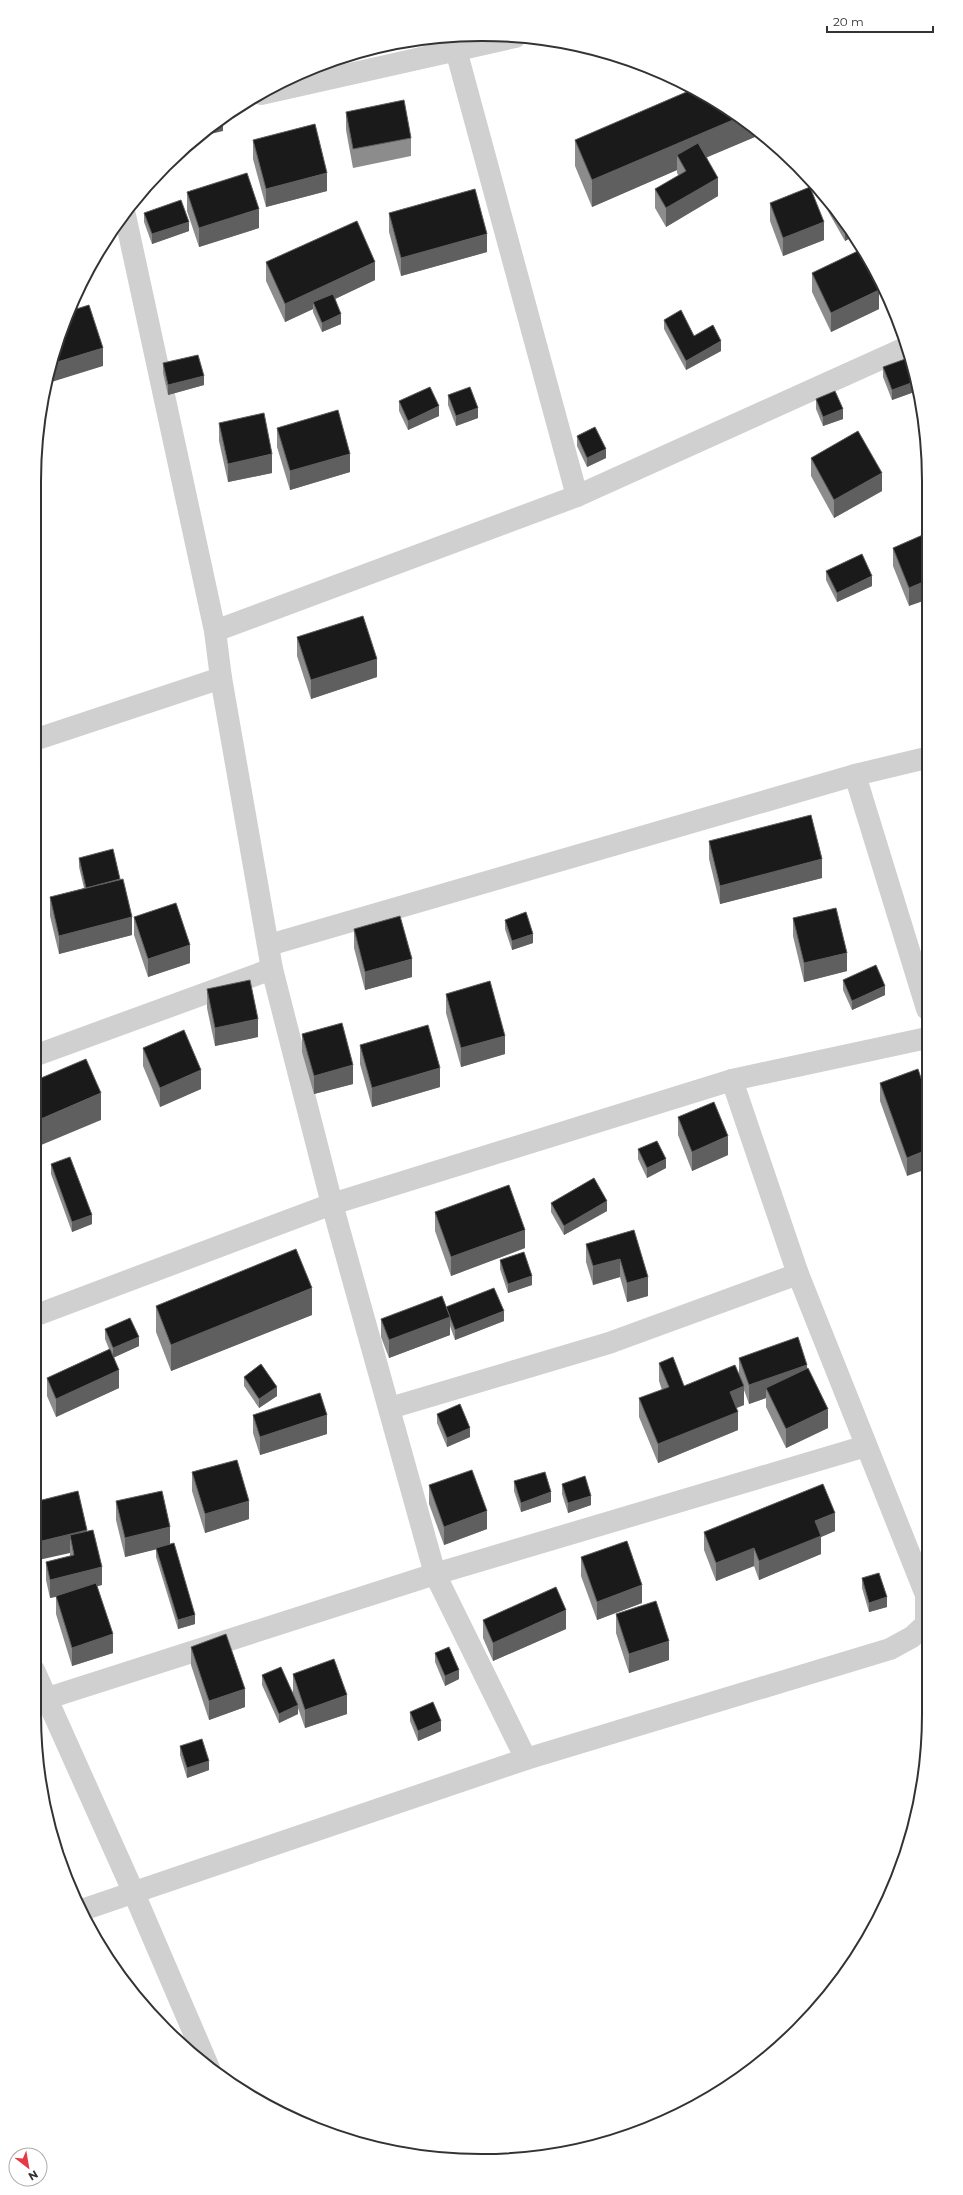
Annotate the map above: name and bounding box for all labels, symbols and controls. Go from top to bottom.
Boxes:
scale bar [827,8,933,34]
text: 20 m [833,14,864,29]
north arrow [8,2147,48,2187]
text: N [26,2167,41,2184]

